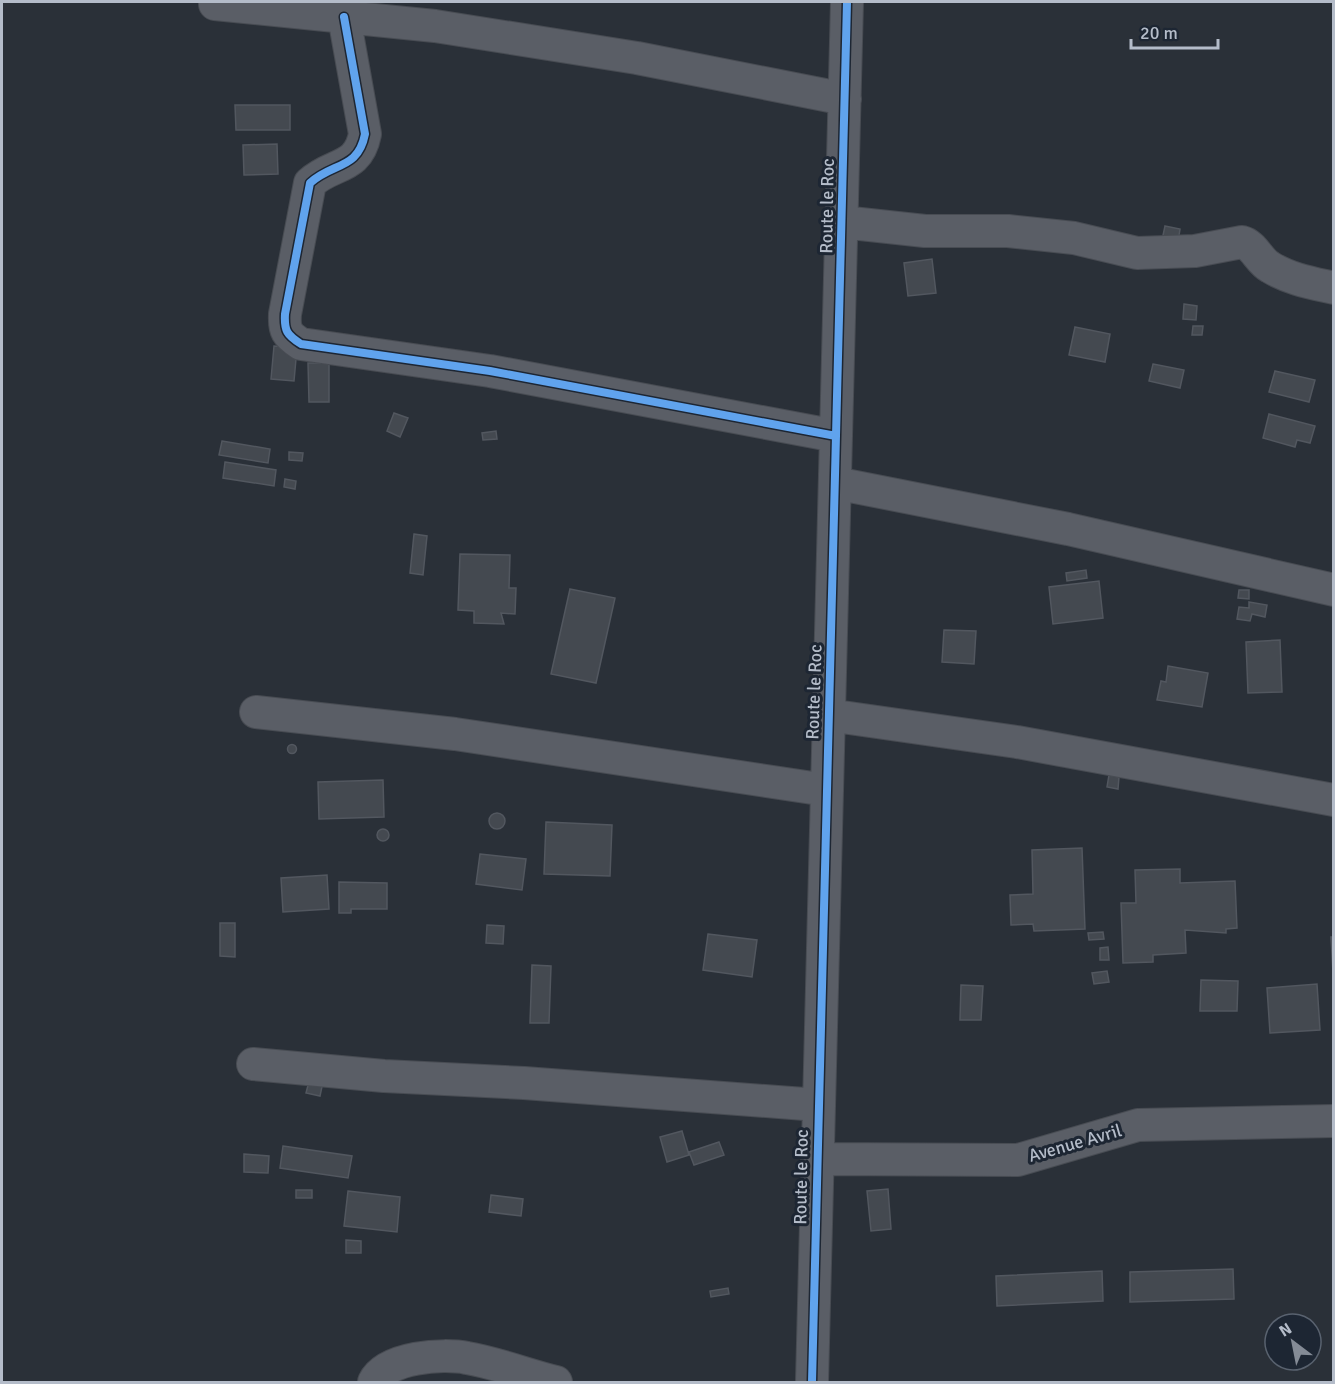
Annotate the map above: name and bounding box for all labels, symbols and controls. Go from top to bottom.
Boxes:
scale bar [1131,12,1218,50]
text: 20 m [1140,22,1178,44]
street label: Route le Roc [815,158,839,254]
street label: Route le Roc [801,644,827,740]
street label: Avenue Avril [1026,1119,1124,1167]
street label: Route le Roc [789,1129,813,1225]
north arrow [1263,1312,1323,1372]
text: N [1276,1319,1296,1342]

